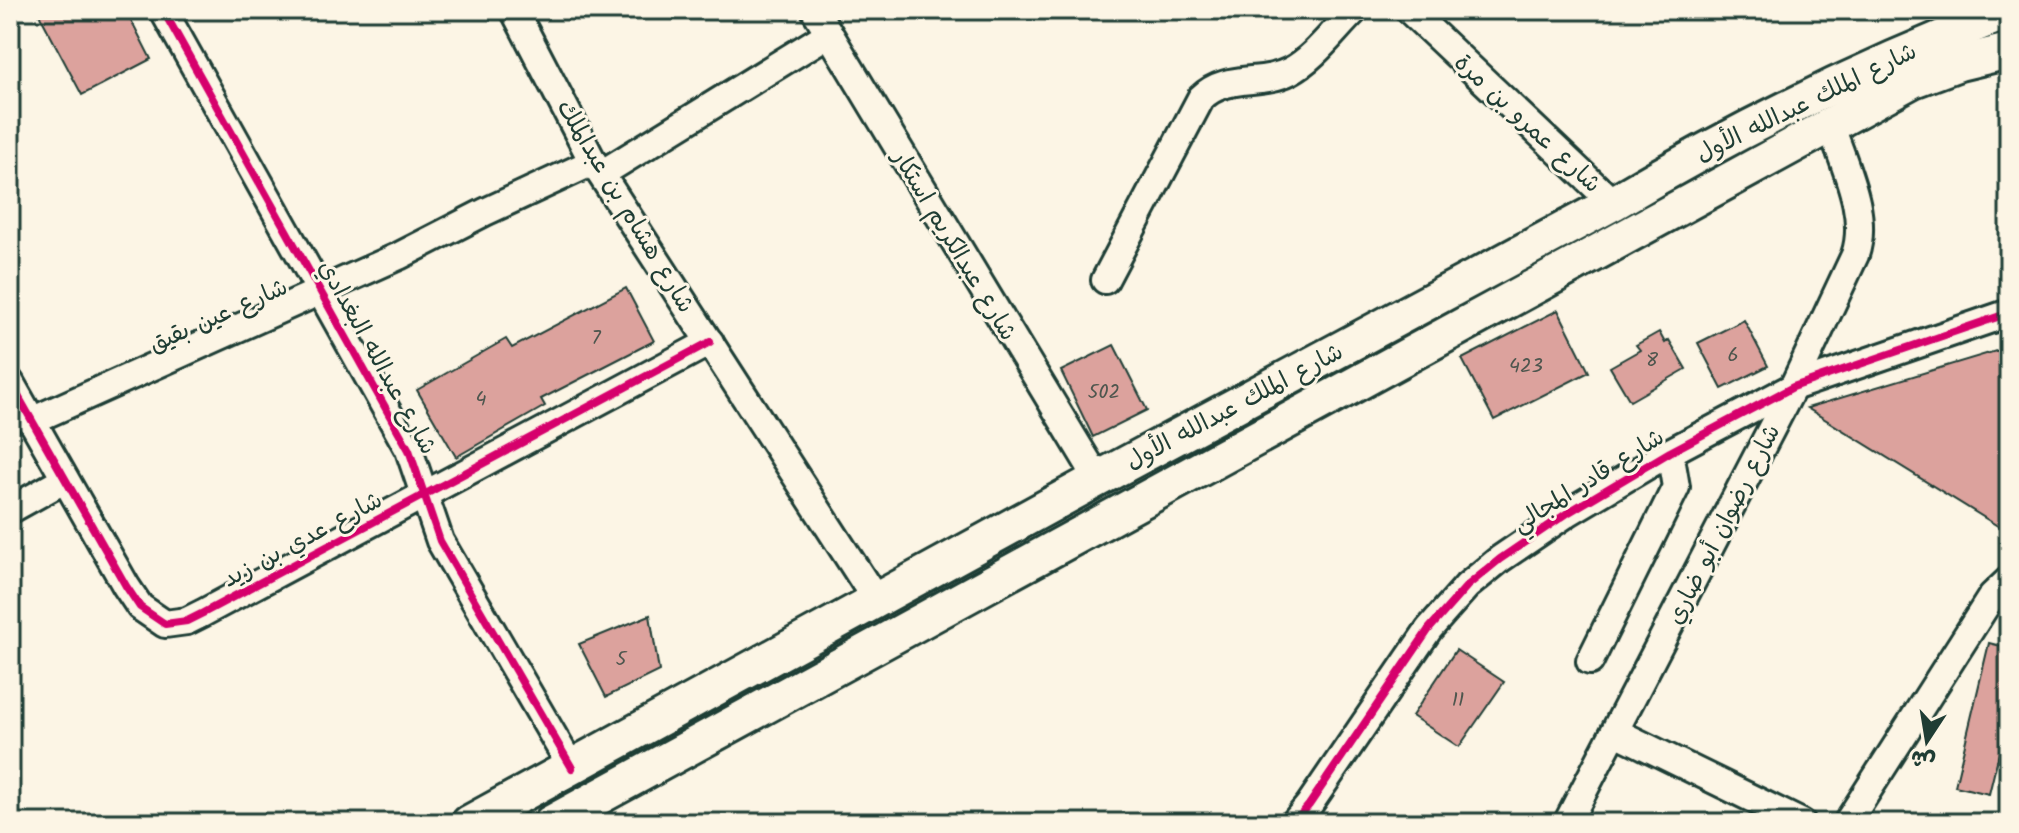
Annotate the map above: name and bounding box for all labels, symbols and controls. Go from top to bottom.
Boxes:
street label: شارع الملك عبدالله الأول [1689,33,1924,174]
street label: شارع عمرو بن مرة [1444,45,1610,203]
street label: شارع هشام بن عبدالملك [545,92,704,321]
street label: شارع عبدالكريم استكار [880,141,1026,349]
street label: شارع عبدالله البغدادي [307,253,446,462]
street label: شارع عين بقيق [143,268,294,364]
house number: 7 [591,323,601,355]
street label: شارع الملك عبدالله الأول [1119,333,1351,481]
house number: 6 [1727,340,1739,372]
house number: 8 [1646,345,1659,377]
house number: 423 [1509,351,1543,383]
house number: 502 [1088,377,1120,409]
house number: 4 [475,384,487,416]
street label: شارع رضوان أبو ضاري [1657,418,1792,632]
street label: شارع قادر المجالي [1505,419,1673,544]
street label: شارع عدي بن زيد [215,482,390,599]
house number: 5 [616,644,628,676]
house number: 11 [1452,685,1464,717]
north arrow [1887,701,1967,781]
text: ش [1908,738,1939,778]

